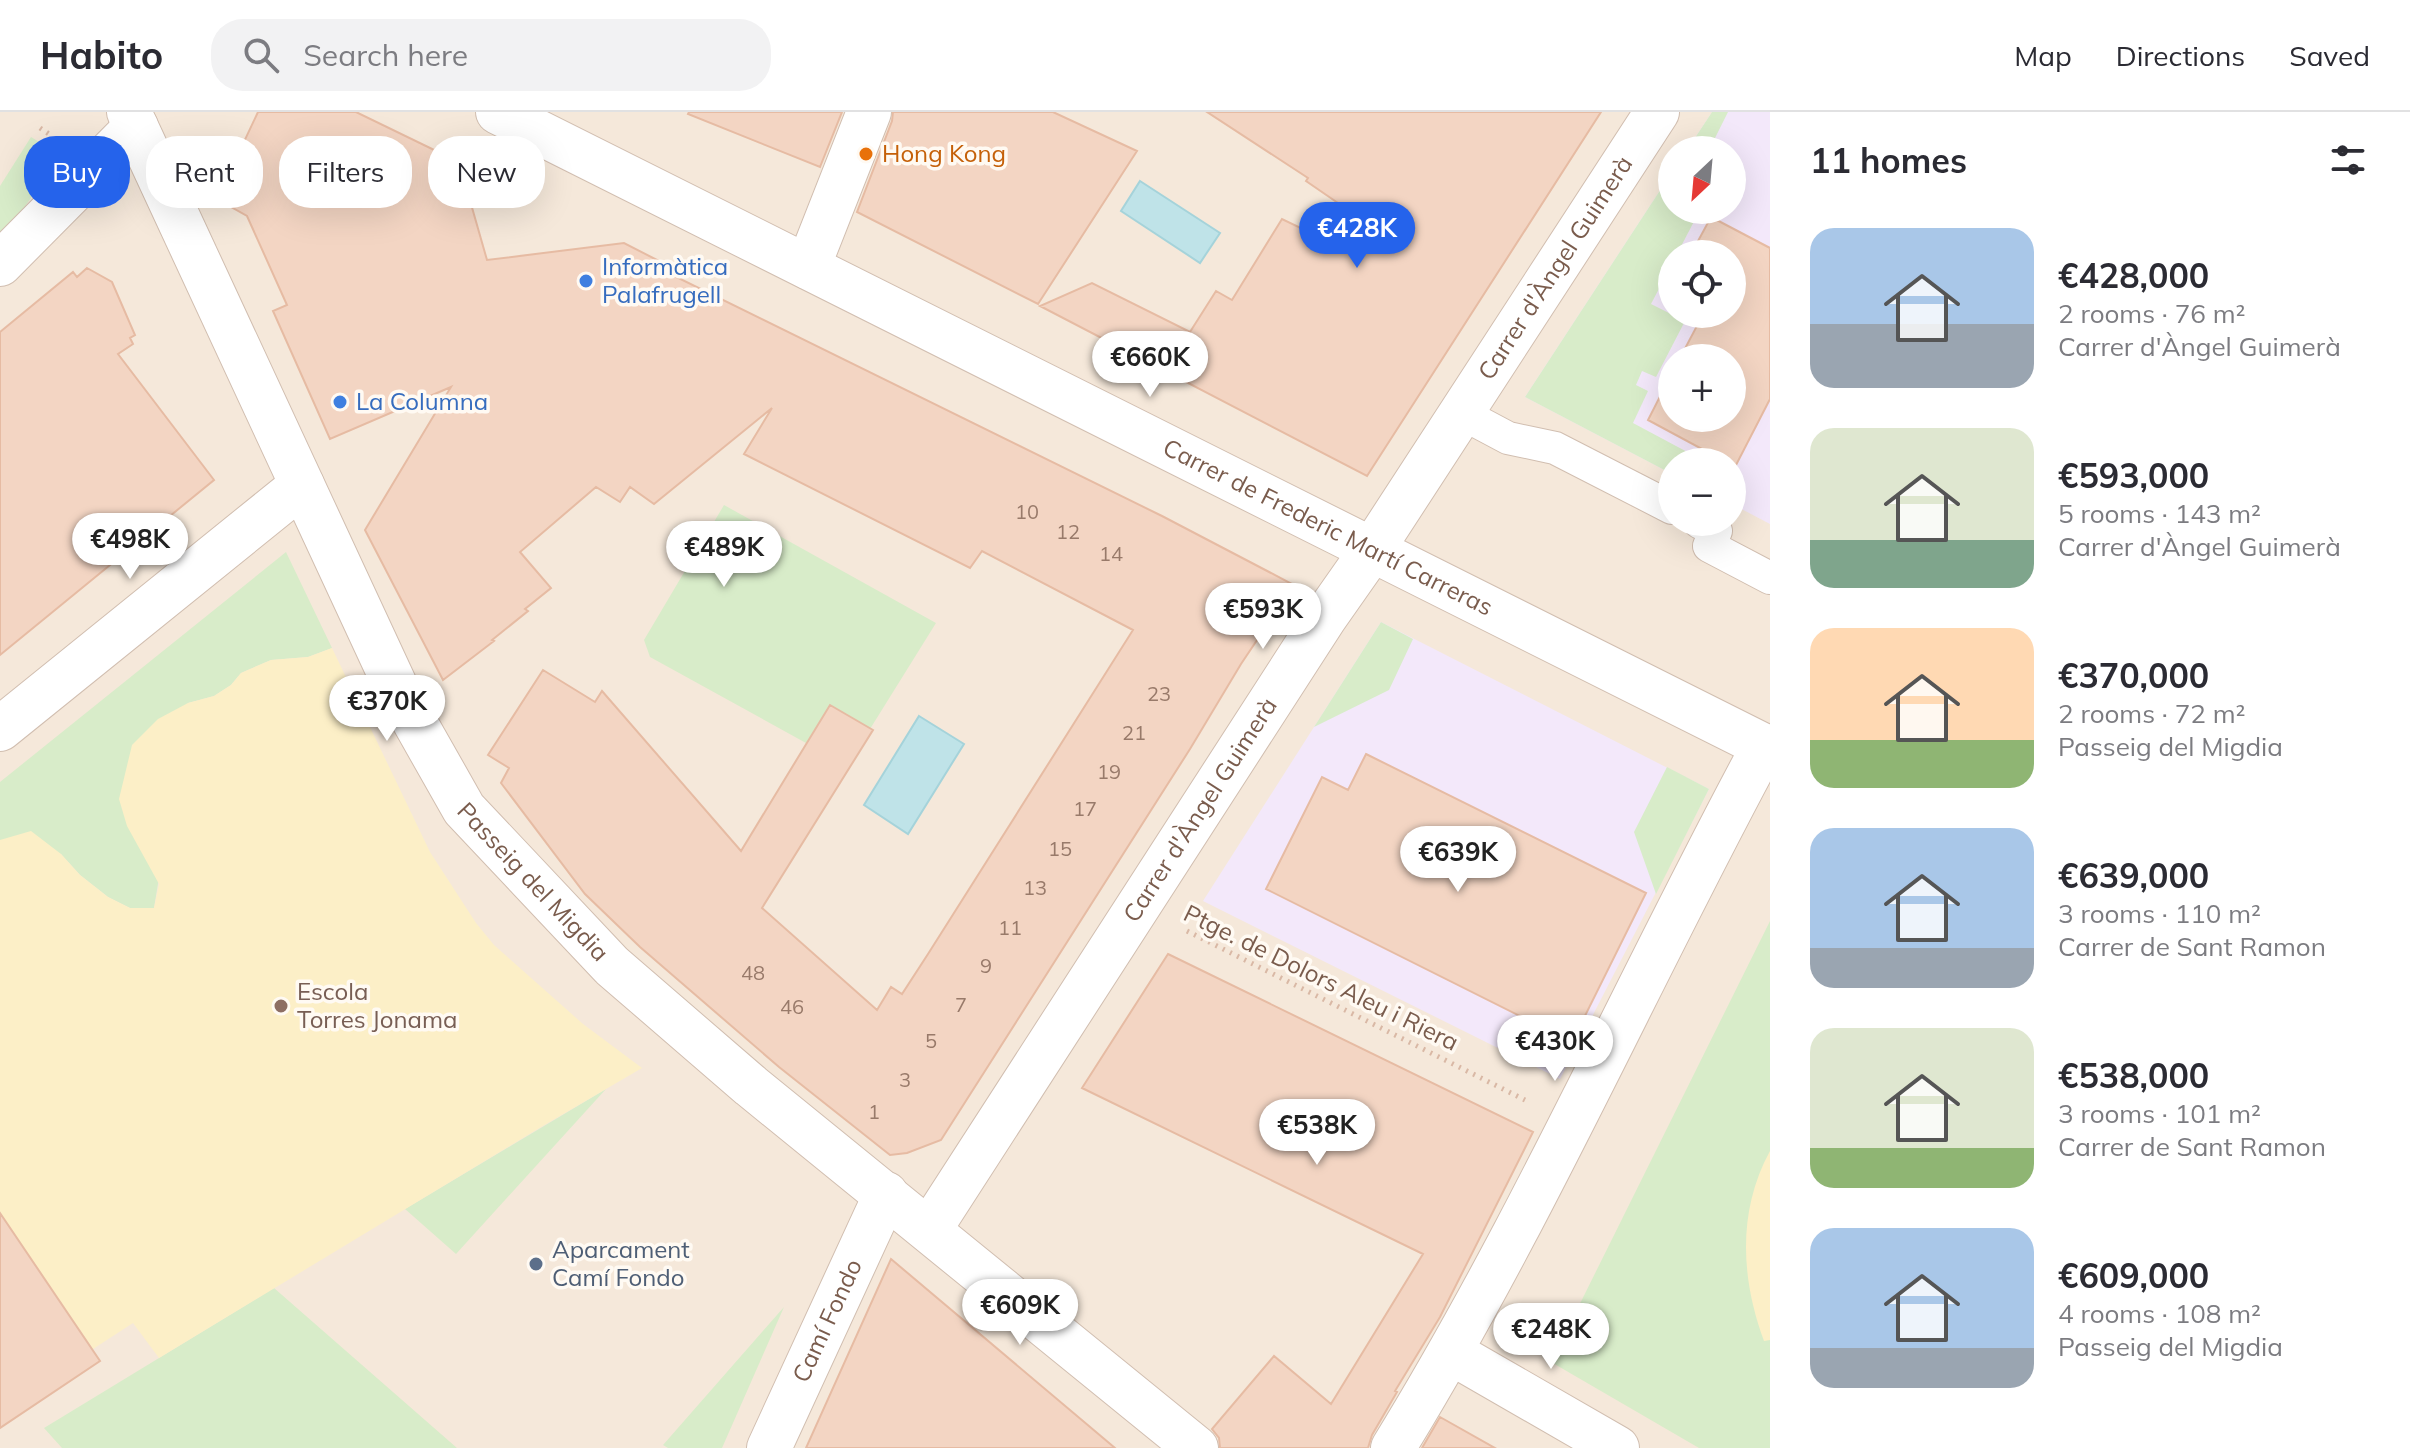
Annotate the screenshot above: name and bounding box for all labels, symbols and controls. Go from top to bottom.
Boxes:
search box [211,19,771,91]
text: Habito [40,31,163,79]
icon: search [239,33,283,77]
text: Search here [303,36,468,74]
text: Map [2014,38,2072,73]
text: Directions [2116,38,2245,73]
text: Saved [2289,38,2370,73]
chip: Buy [24,136,130,208]
chip: Rent [146,136,263,208]
chip: Filters [279,136,412,208]
chip: New [428,136,545,208]
north arrow [1658,136,1746,224]
map controls [1658,136,1746,536]
place label: Hong Kong [882,138,1006,168]
icon: filters [2326,138,2370,182]
text: 11 homes [1810,139,1967,182]
marker: Hong Kong [857,145,875,163]
street label: Carrer d'Àngel Guimerà [1471,150,1638,385]
pin: €428K [1301,202,1413,270]
text: €428K [1317,211,1397,244]
button: locate [1658,240,1746,328]
place label: Informàtica Palafrugell [602,251,728,309]
text: €428,000 [2058,254,2209,297]
icon: home [1874,260,1970,356]
marker: Informàtica Palafrugell [577,272,595,290]
text: 2 rooms · 76 m² [2058,297,2245,330]
text: Carrer d'Àngel Guimerà [2058,330,2341,363]
pin: €660K [1094,331,1206,399]
text: €660K [1110,340,1190,373]
button: + [1658,344,1746,432]
place label: La Columna [356,386,488,416]
marker: La Columna [331,393,349,411]
street label: Carrer de Frederic Martí Carreras [1158,432,1498,622]
button: − [1658,448,1746,536]
text: €593,000 [2058,454,2209,497]
icon: home [1874,460,1970,556]
text: 5 rooms · 143 m² [2058,497,2261,530]
house number: 10 [1015,499,1039,524]
pin: €498K [74,513,186,581]
house number: 12 [1056,519,1080,544]
pin: €489K [668,521,780,589]
text: €498K [90,522,170,555]
text: €489K [684,530,764,563]
text: Carrer d'Àngel Guimerà [2058,530,2341,563]
house number: 14 [1099,541,1123,566]
pin: €593K [1207,583,1319,651]
text: €593K [1223,592,1303,625]
text: €370,000 [2058,654,2209,697]
icon: home [1874,660,1970,756]
pin: €370K [331,675,443,743]
house number: 23 [1147,681,1171,706]
text: €370K [347,684,427,717]
street label: Carrer d'Àngel Guimerà [1116,692,1283,927]
text: 2 rooms · 72 m² [2058,697,2245,730]
house number: 21 [1122,720,1146,745]
text: Passeig del Migdia [2058,730,2283,763]
house number: 19 [1097,759,1121,784]
street label: Passeig del Migdia [451,796,616,967]
house number: 17 [1073,796,1097,821]
pin: €639K [1402,826,1514,894]
text: €639K [1418,835,1498,868]
house number: 15 [1048,836,1072,861]
text: €639,000 [2058,854,2209,897]
icon: home [1874,860,1970,956]
house number: 13 [1023,875,1047,900]
street label: Ptge. de Dolors Aleu i Riera [1179,897,1464,1057]
text: 3 rooms · 110 m² [2058,897,2261,930]
house number: 11 [998,915,1022,940]
text: Carrer de Sant Ramon [2058,930,2326,963]
house number: 9 [980,953,992,978]
house number: 48 [741,960,765,985]
place label: Escola Torres Jonama [297,976,457,1034]
house number: 7 [955,992,967,1017]
house number: 46 [780,994,804,1019]
marker: Escola Torres Jonama [272,997,290,1015]
pin: €430K [1499,1015,1611,1083]
text: €430K [1515,1024,1595,1057]
house number: 5 [925,1028,937,1053]
text: €538,000 [2058,1054,2209,1097]
icon: home [1874,1060,1970,1156]
house number: 3 [899,1067,911,1092]
text: 3 rooms · 101 m² [2058,1097,2261,1130]
house number: 1 [868,1099,880,1124]
pin: €538K [1261,1099,1373,1167]
text: €538K [1277,1108,1357,1141]
text: Carrer de Sant Ramon [2058,1130,2326,1163]
place label: Aparcament Camí Fondo [552,1234,690,1292]
street label: Camí Fondo [785,1254,868,1387]
text: €609,000 [2058,1254,2209,1297]
marker: Aparcament Camí Fondo [527,1255,545,1273]
icon: home [1874,1260,1970,1356]
pin: €609K [964,1279,1076,1347]
text: €609K [980,1288,1060,1321]
text: 4 rooms · 108 m² [2058,1297,2261,1330]
pin: €248K [1495,1303,1607,1371]
text: €248K [1511,1312,1591,1345]
text: Passeig del Migdia [2058,1330,2283,1363]

